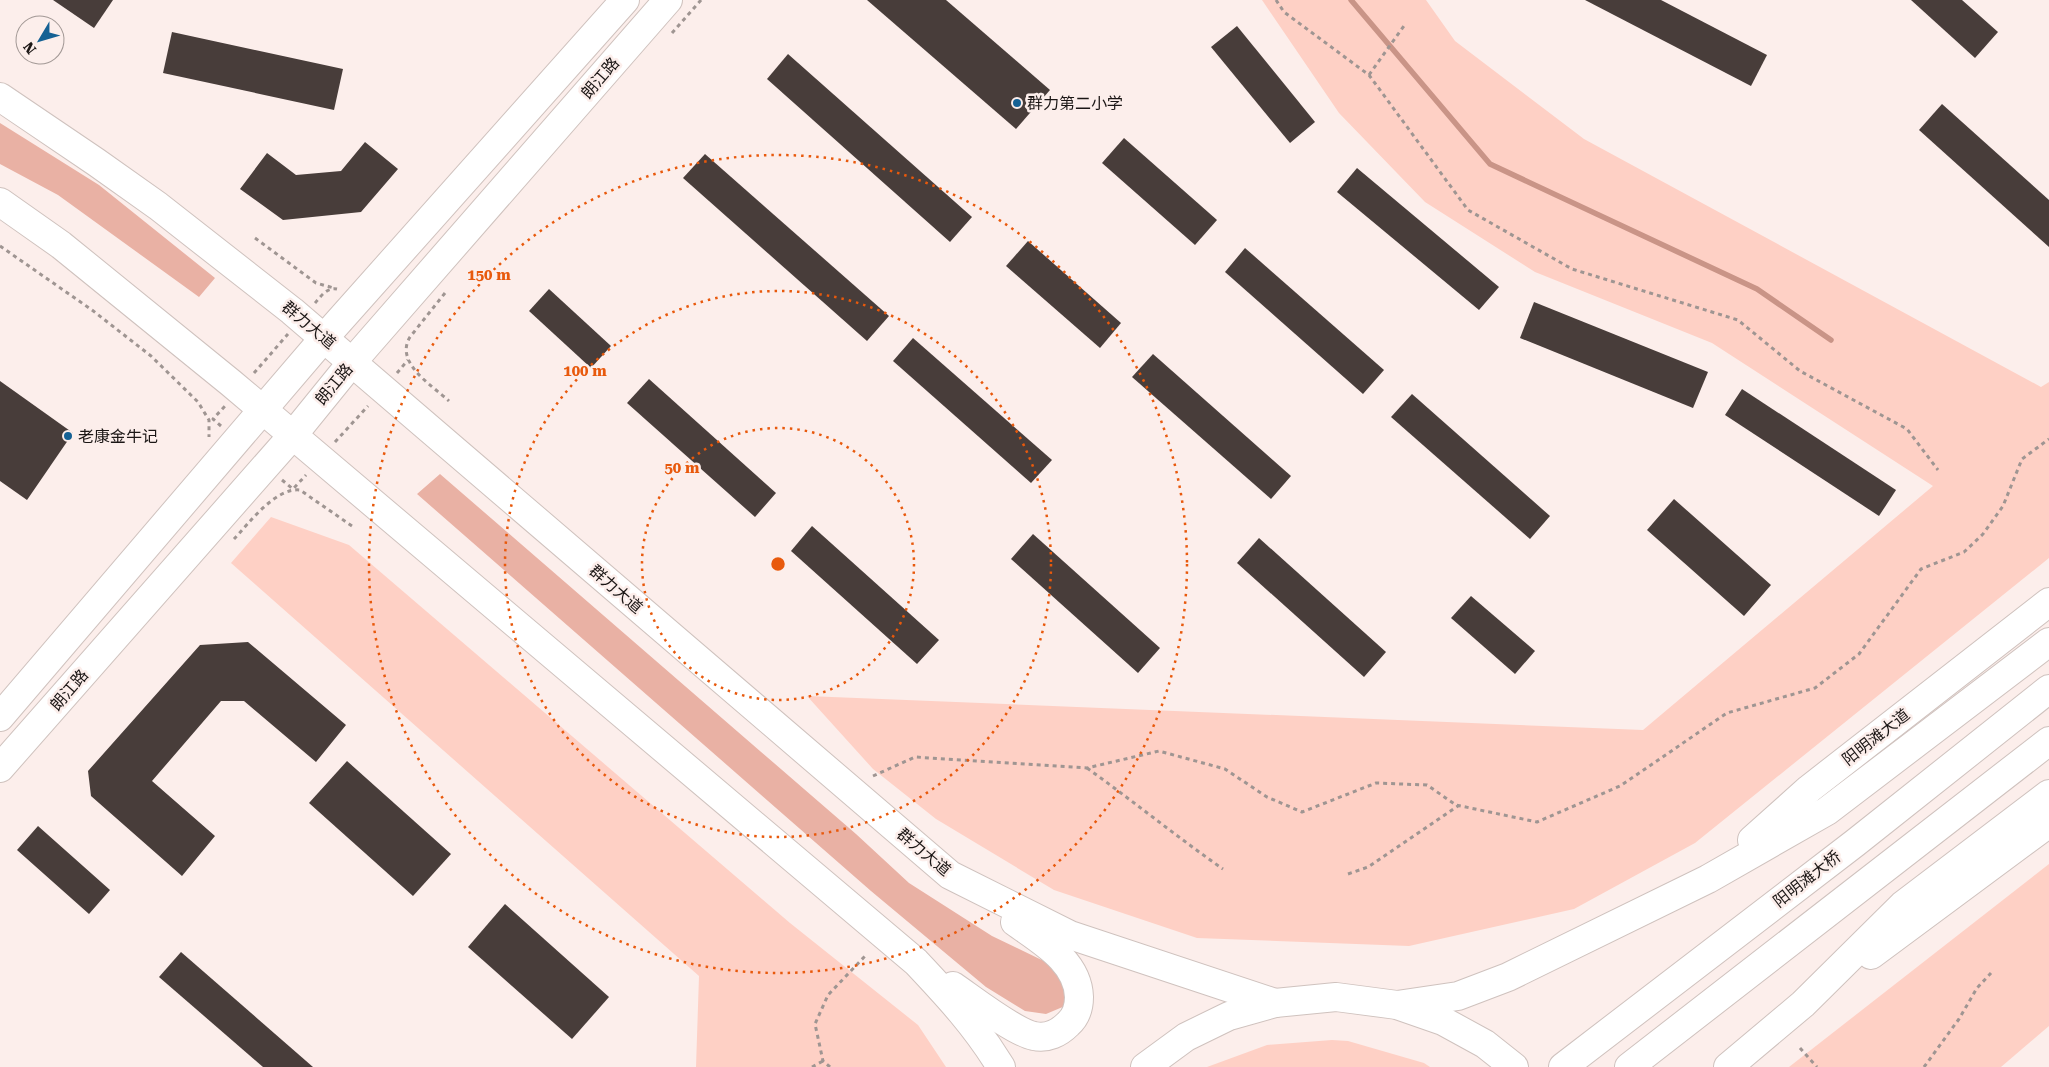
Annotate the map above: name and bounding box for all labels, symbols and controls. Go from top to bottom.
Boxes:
north arrow [15,15,65,65]
text: N [20,39,39,57]
street label: 朗江路 [577,54,623,102]
place label: 群力第二小学 [1027,94,1123,113]
marker: 群力第二小学 [1011,97,1023,109]
text: 150 m [467,266,511,284]
street label: 群力大道 [278,297,340,353]
street label: 朗江路 [311,360,357,408]
text: 100 m [563,362,607,380]
place label: 老康金牛记 [78,427,158,446]
marker: 老康金牛记 [62,430,74,442]
text: 50 m [664,459,700,477]
centre of rings [769,555,787,573]
street label: 群力大道 [586,561,646,617]
street label: 朗江路 [46,666,92,714]
street label: 阳明滩大道 [1839,705,1913,769]
street label: 群力大道 [893,824,955,880]
street label: 阳明滩大桥 [1770,847,1844,911]

